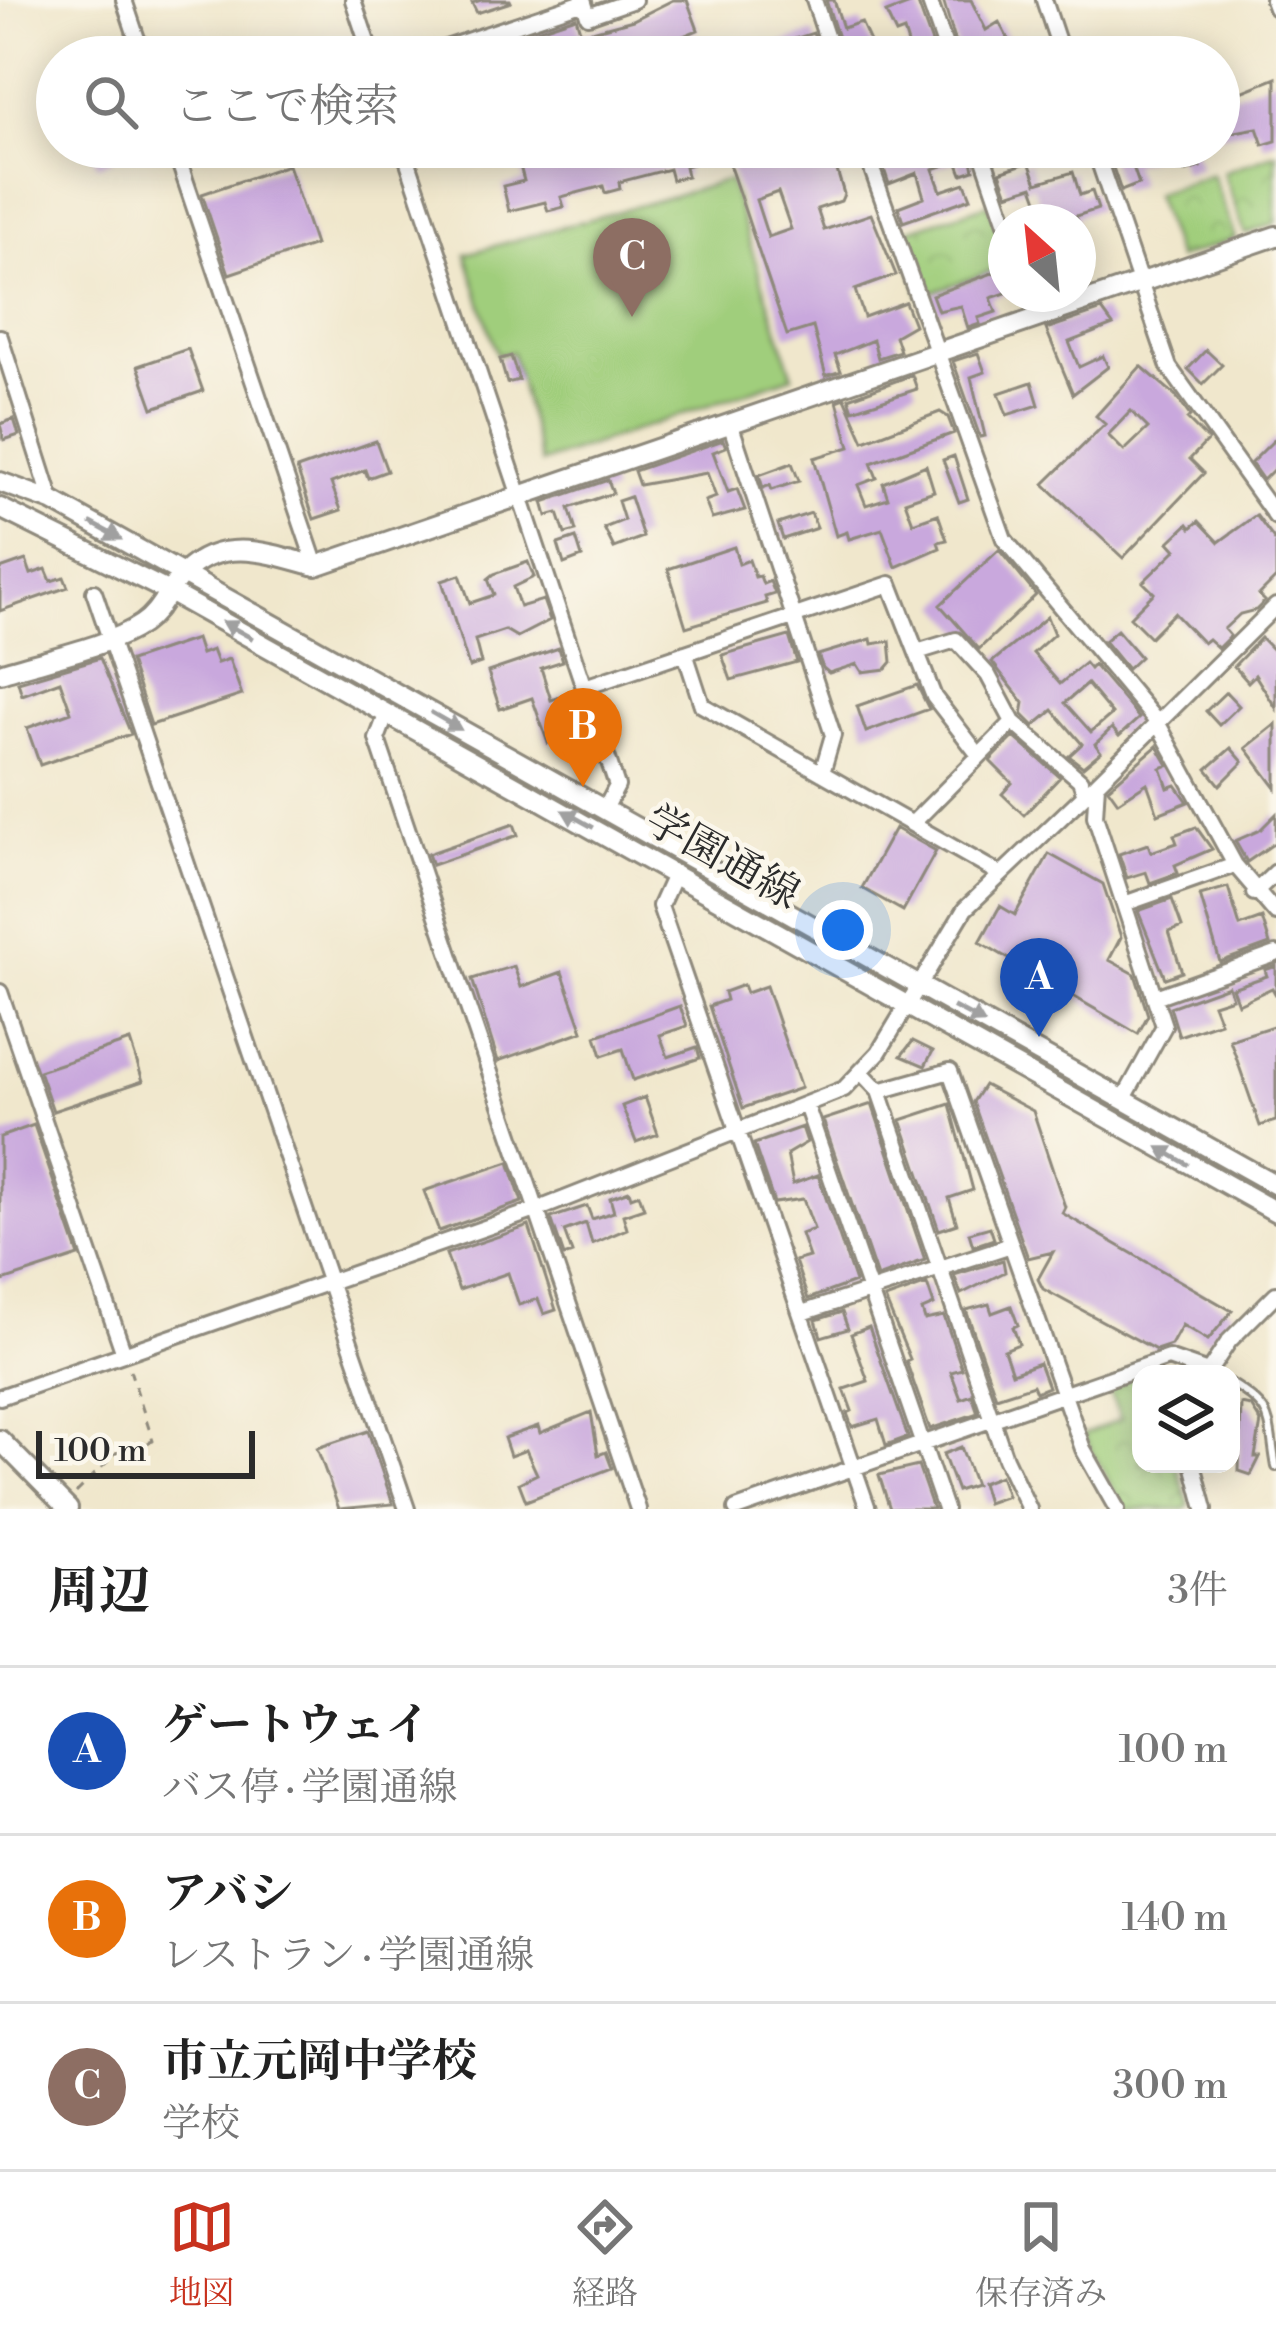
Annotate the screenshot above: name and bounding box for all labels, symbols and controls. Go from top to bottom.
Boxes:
search box [36,36,1240,168]
icon: search [78,69,144,135]
text: ここで検索 [174,79,399,136]
north arrow [988,204,1096,312]
pin: C [593,218,671,317]
one-way arrow [89,519,123,540]
one-way arrow [220,620,255,641]
pin: B [544,688,622,787]
one-way arrow [430,709,463,730]
street label: 学園通線 [636,794,808,922]
one-way arrow [561,809,596,830]
your location [813,900,873,960]
pin: A [1000,938,1078,1037]
one-way arrow [952,1004,987,1025]
one-way arrow [1157,1147,1190,1168]
map controls [1132,1365,1240,1473]
button: layers [1132,1365,1240,1473]
scale bar [36,1425,255,1478]
text: 100 m [54,1431,147,1472]
text: 周辺 [48,1561,150,1625]
text: 3件 [1167,1567,1228,1616]
text: ゲートウェイ [162,1698,430,1755]
text: A [73,1726,101,1775]
text: 100 m [1119,1726,1228,1775]
text: バス停 · 学園通線 [162,1764,458,1813]
text: アバシ [162,1866,293,1923]
text: B [72,1894,102,1943]
text: 140 m [1121,1894,1228,1943]
text: レストラン · 学園通線 [162,1932,534,1981]
text: 市立元岡中学校 [162,2034,477,2091]
text: C [73,2062,101,2111]
text: 300 m [1113,2062,1228,2111]
text: 学校 [162,2100,240,2149]
tab: 地図 [169,2194,235,2315]
tab: 経路 [572,2194,638,2315]
tab: 保存済み [975,2194,1107,2315]

